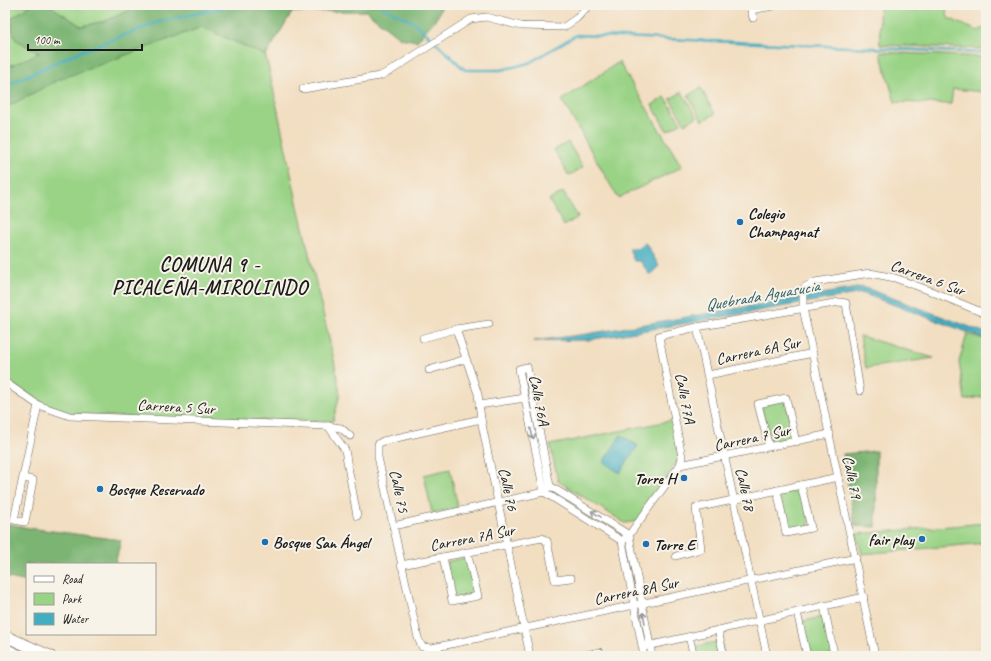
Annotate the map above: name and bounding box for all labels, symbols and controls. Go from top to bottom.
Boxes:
scale bar [28,26,142,52]
text: 100 m [34,32,61,48]
place label: Colegio Champagnat [748,204,821,242]
marker: Colegio Champagnat [735,217,745,227]
district label: COMUNA 9 - PICALEÑA-MIROLINDO [112,252,310,300]
street label: Carrera 6 Sur [888,255,970,301]
water label: Quebrada Aguasucia [703,275,823,316]
street label: Carrera 6A Sur [714,332,804,370]
street label: Calle 77A [670,371,700,426]
street label: Calle 76A [524,373,554,428]
street label: Carrera 5 Sur [137,395,217,419]
street label: Carrera 7 Sur [712,420,794,456]
one-way arrow [528,428,536,441]
street label: Calle 79 [838,454,867,502]
street label: Calle 76 [494,466,522,513]
street label: Calle 78 [731,466,760,514]
street label: Calle 75 [385,468,413,515]
place label: Torre H [634,469,679,489]
marker: Torre H [679,473,689,483]
place label: Bosque Reservado [108,480,205,500]
marker: Bosque Reservado [95,484,105,494]
one-way arrow [591,510,602,518]
street label: Carrera 7A Sur [428,520,518,556]
place label: fair play [868,530,916,550]
place label: Bosque San Ángel [273,533,373,553]
marker: fair play [917,534,927,544]
place label: Torre E [654,535,697,555]
marker: Bosque San Ángel [260,537,270,547]
marker: Torre E [641,539,651,549]
legend [26,563,156,635]
text: Road [62,571,84,587]
street label: Carrera 8A Sur [592,572,682,610]
text: Park [62,591,83,607]
text: Water [62,611,90,627]
one-way arrow [640,612,648,625]

